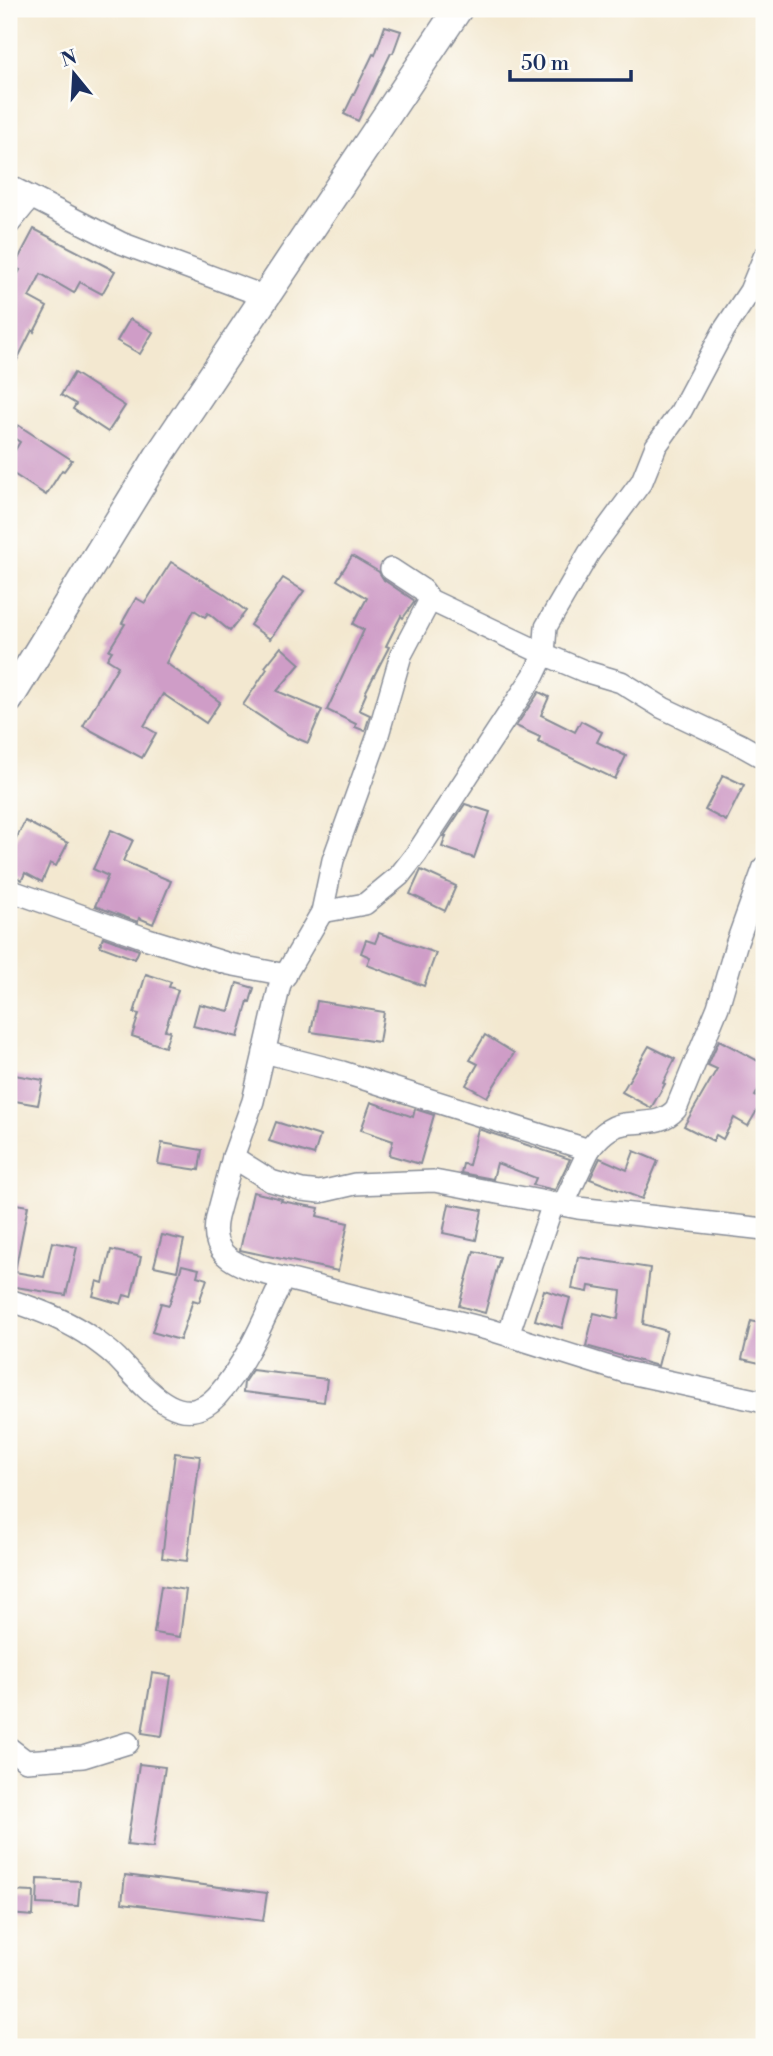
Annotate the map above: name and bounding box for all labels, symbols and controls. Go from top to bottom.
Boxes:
north arrow [38,38,108,108]
scale bar [510,38,631,82]
text: N [58,45,80,73]
text: 50 m [521,51,569,77]

